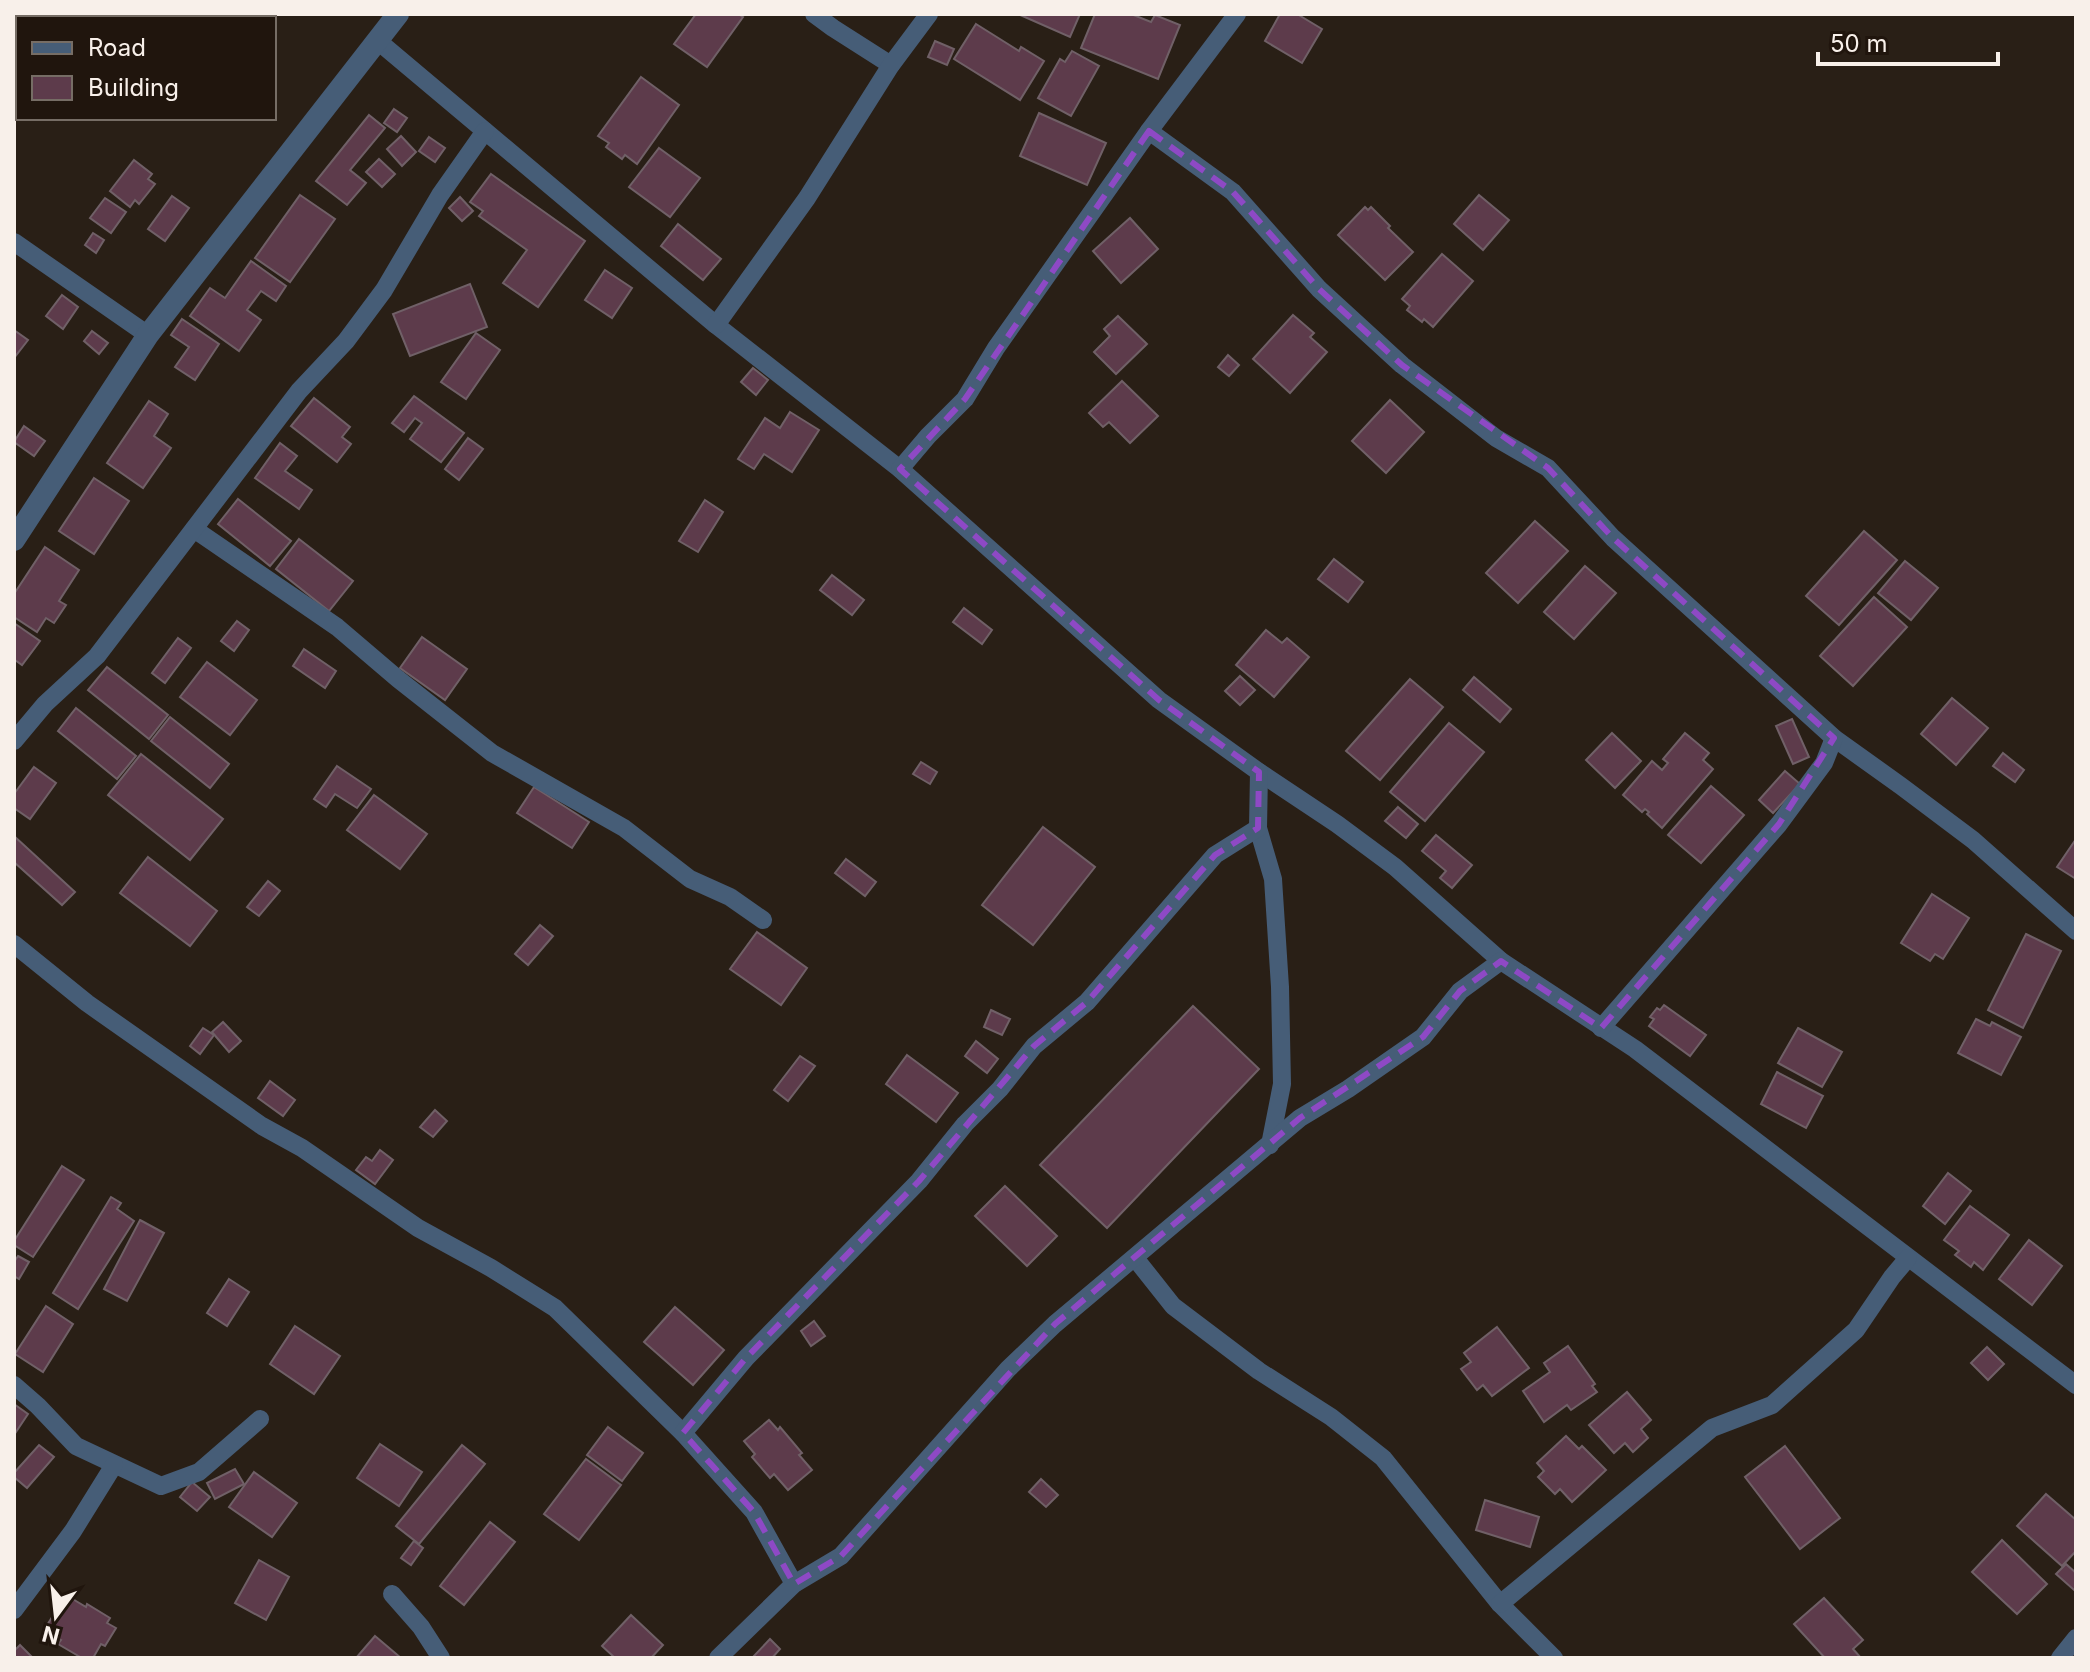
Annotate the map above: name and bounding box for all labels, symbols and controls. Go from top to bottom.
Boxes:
legend [16,16,276,120]
scale bar [1818,16,1998,66]
text: 50 m [1830,29,1888,58]
text: Road [88,33,146,62]
text: Building [88,73,179,102]
north arrow [16,1576,96,1656]
text: N [39,1621,62,1650]

